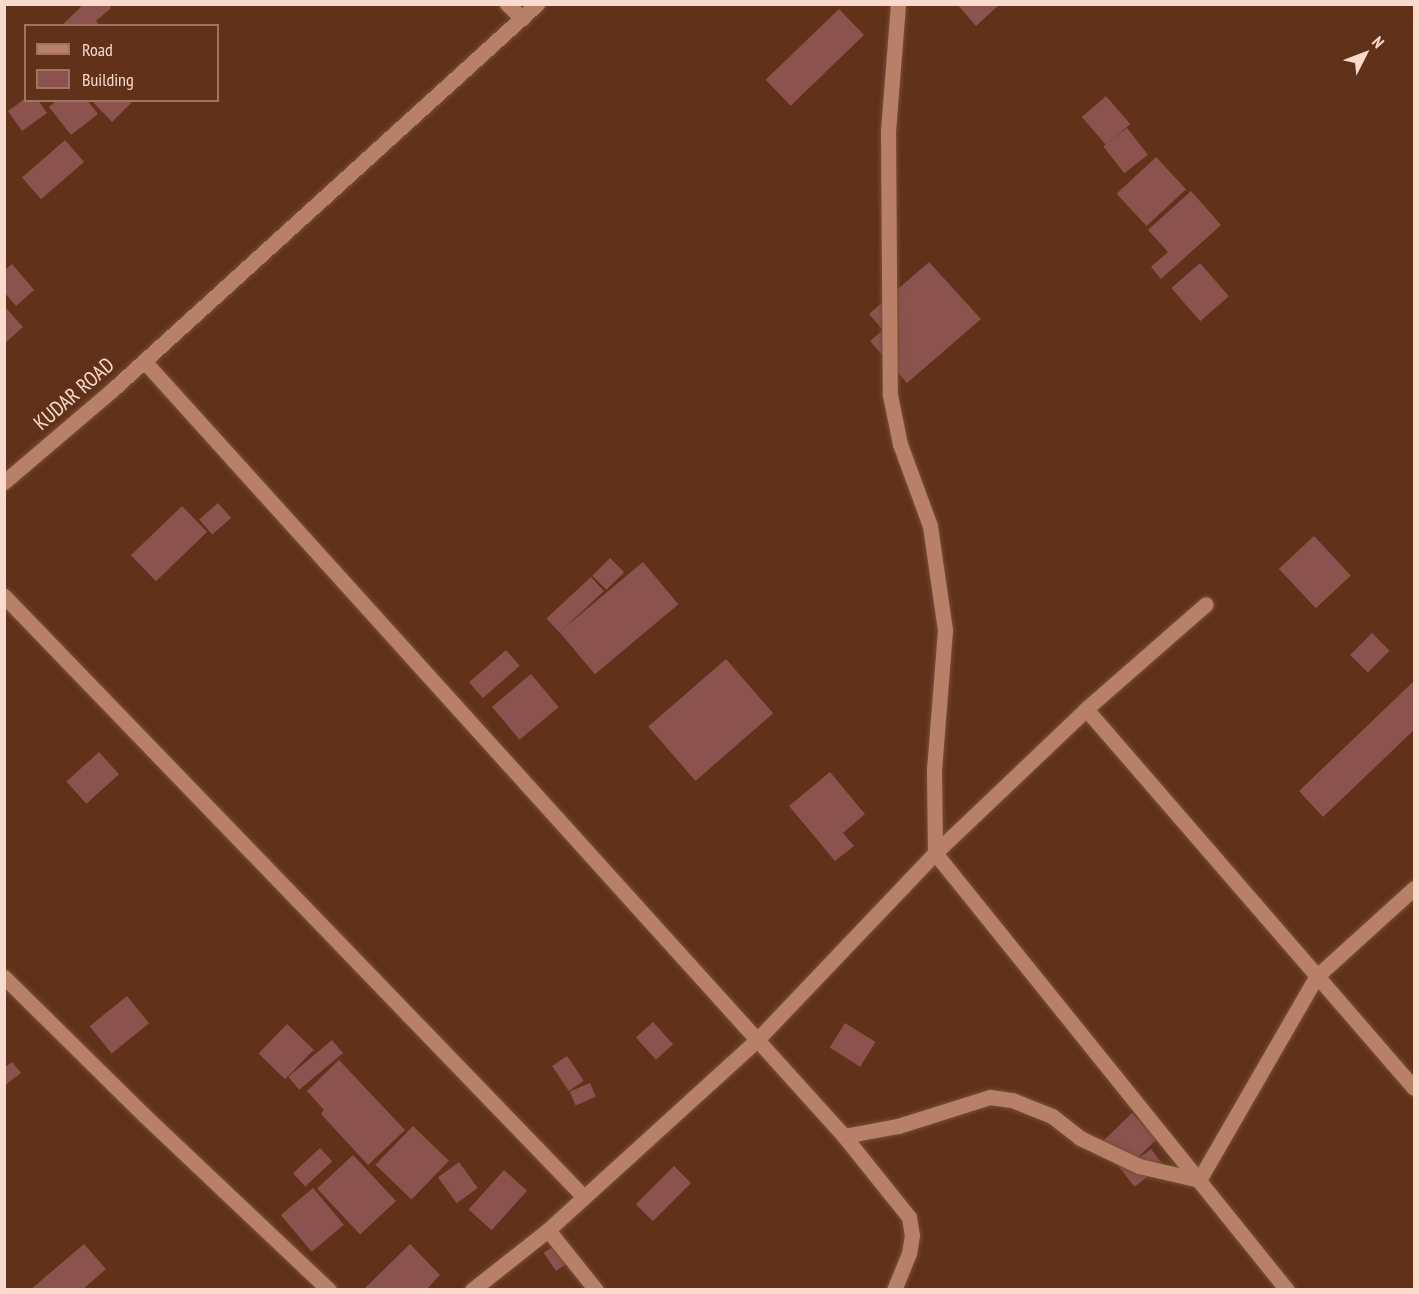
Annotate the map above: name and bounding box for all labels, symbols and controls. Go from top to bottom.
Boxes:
legend [24,24,219,102]
north arrow [1335,24,1395,84]
text: N [1368,32,1389,52]
text: Road [82,38,113,61]
text: Building [82,68,134,91]
street label: KUDAR ROAD [29,352,119,436]

